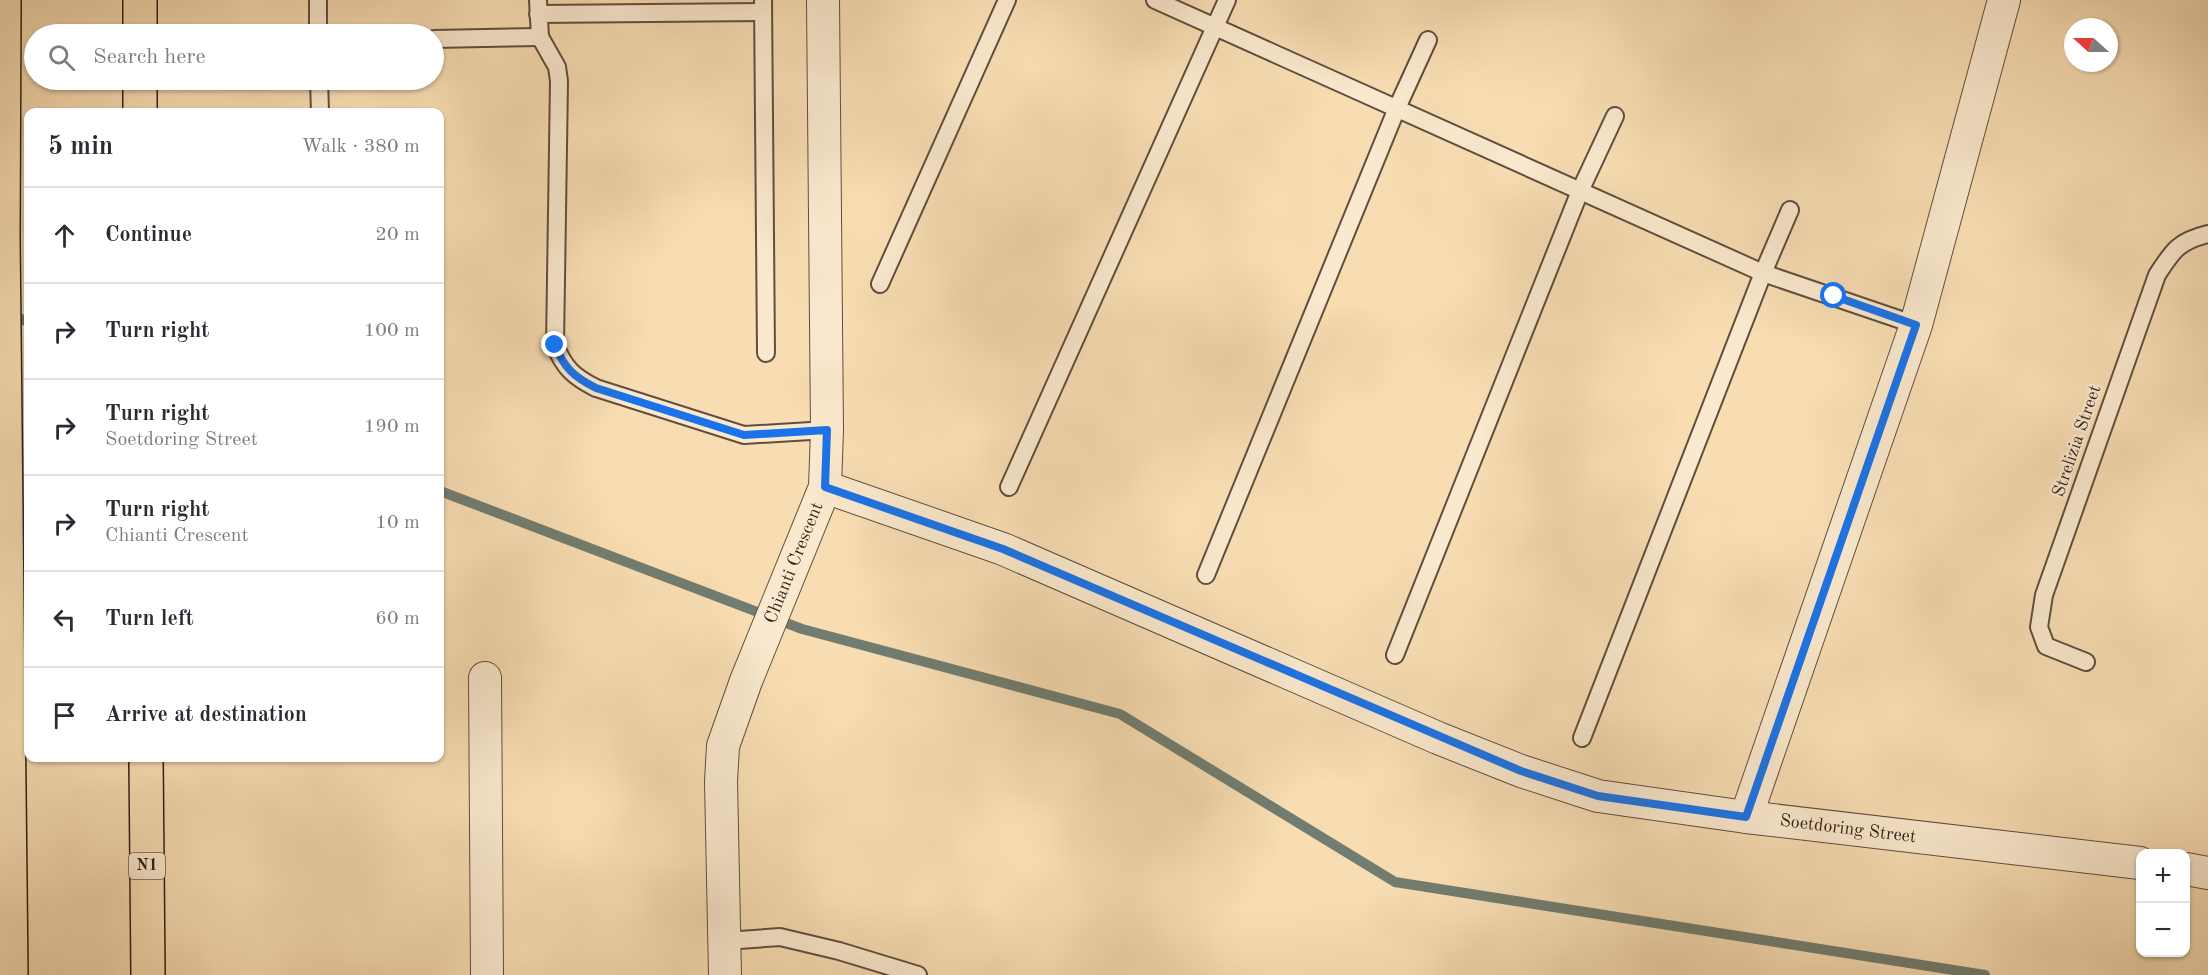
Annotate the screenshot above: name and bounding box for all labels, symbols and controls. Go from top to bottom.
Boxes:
north arrow [2064,18,2118,72]
search box [24,24,444,90]
icon: search [45,41,78,74]
text: Search here [93,46,206,68]
text: 5 min [48,134,113,160]
text: Walk · 380 m [301,137,420,157]
icon: ahead [48,219,81,252]
text: Continue [105,224,192,246]
text: 20 m [375,225,420,245]
route start [1820,282,1846,308]
icon: right [48,315,81,348]
text: Turn right [105,320,209,342]
text: 100 m [364,321,420,341]
route end [541,331,567,357]
street label: Strelizia Street [2049,383,2105,499]
text: Turn right [105,403,209,425]
icon: right [48,411,81,444]
text: 190 m [364,417,420,437]
text: Soetdoring Street [105,430,258,450]
text: Turn right [105,499,209,521]
street label: Chianti Crescent [761,500,827,626]
icon: right [48,507,81,540]
text: 10 m [375,513,420,533]
text: Chianti Crescent [105,526,249,546]
icon: left [48,603,81,636]
text: Turn left [105,608,194,630]
text: 60 m [375,609,420,629]
icon: arrive [48,699,81,732]
text: Arrive at destination [105,704,307,726]
street label: Soetdoring Street [1779,812,1917,846]
map controls [2136,849,2190,957]
button: + [2136,849,2190,903]
road number: N1 [129,853,165,879]
button: − [2136,903,2190,957]

